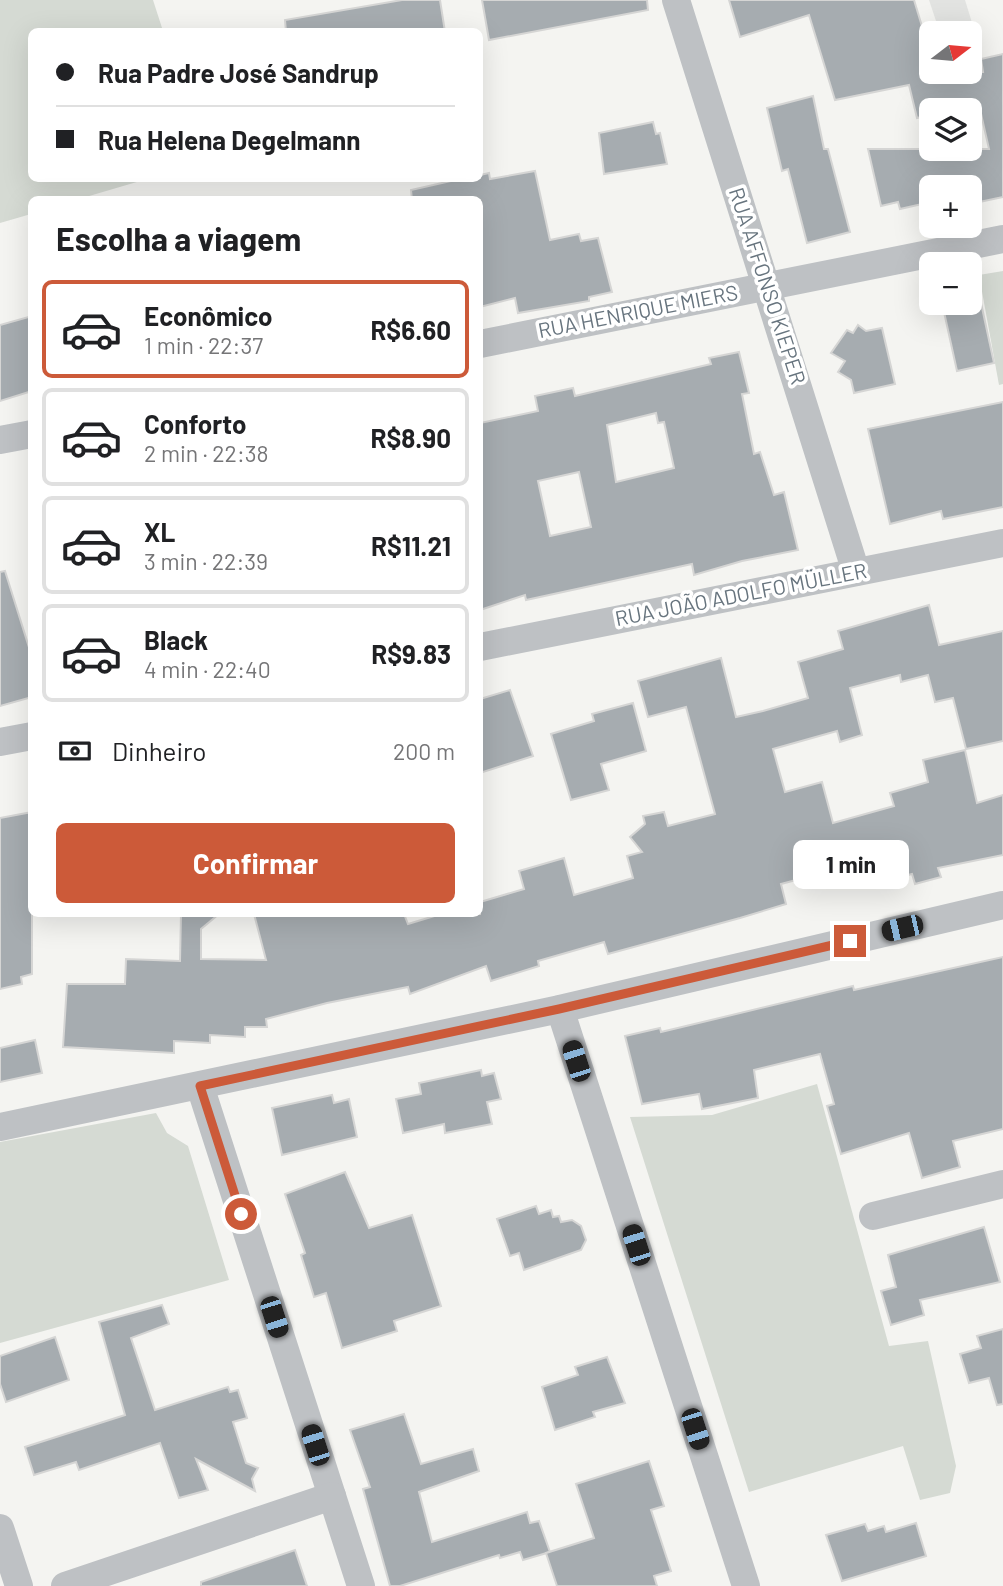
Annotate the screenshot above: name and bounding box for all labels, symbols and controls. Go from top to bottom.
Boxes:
north arrow [919,21,982,84]
map controls [919,21,982,315]
text: Rua Padre José Sandrup [98,57,379,88]
button: layers [919,98,982,161]
text: Rua Helena Degelmann [98,124,360,155]
button: + [919,175,982,238]
street label: RUA AFFONSO KIEPER [725,184,812,387]
text: Escolha a viagem [56,219,301,257]
button: − [919,252,982,315]
street label: RUA HENRIQUE MIERS [536,279,740,342]
icon: car [60,298,123,361]
text: Econômico [144,300,273,331]
text: R$6.60 [370,314,451,345]
text: 1 min · 22:37 [144,331,263,359]
icon: car [60,406,123,469]
text: Conforto [144,408,247,439]
text: R$8.90 [370,422,451,453]
text: 2 min · 22:38 [144,439,269,467]
icon: car [60,514,123,577]
text: XL [144,516,175,547]
text: R$11.21 [371,530,451,561]
text: 3 min · 22:39 [144,547,268,575]
street label: RUA JOÃO ADOLFO MÜLLER [613,557,869,630]
icon: car [60,622,123,685]
text: Black [144,624,208,655]
text: R$9.83 [371,638,451,669]
text: 4 min · 22:40 [144,655,271,683]
icon: cash [56,732,94,770]
text: Dinheiro [112,735,207,766]
text: 200 m [393,737,455,765]
button: Confirmar [56,823,455,903]
callout: 1 min [792,839,908,888]
text: 1 min [826,850,876,878]
car [880,913,925,943]
route end [834,925,866,957]
car [560,1038,593,1084]
route start [225,1198,257,1230]
car [620,1222,653,1268]
car [258,1294,291,1340]
car [679,1406,712,1452]
car [299,1422,332,1468]

